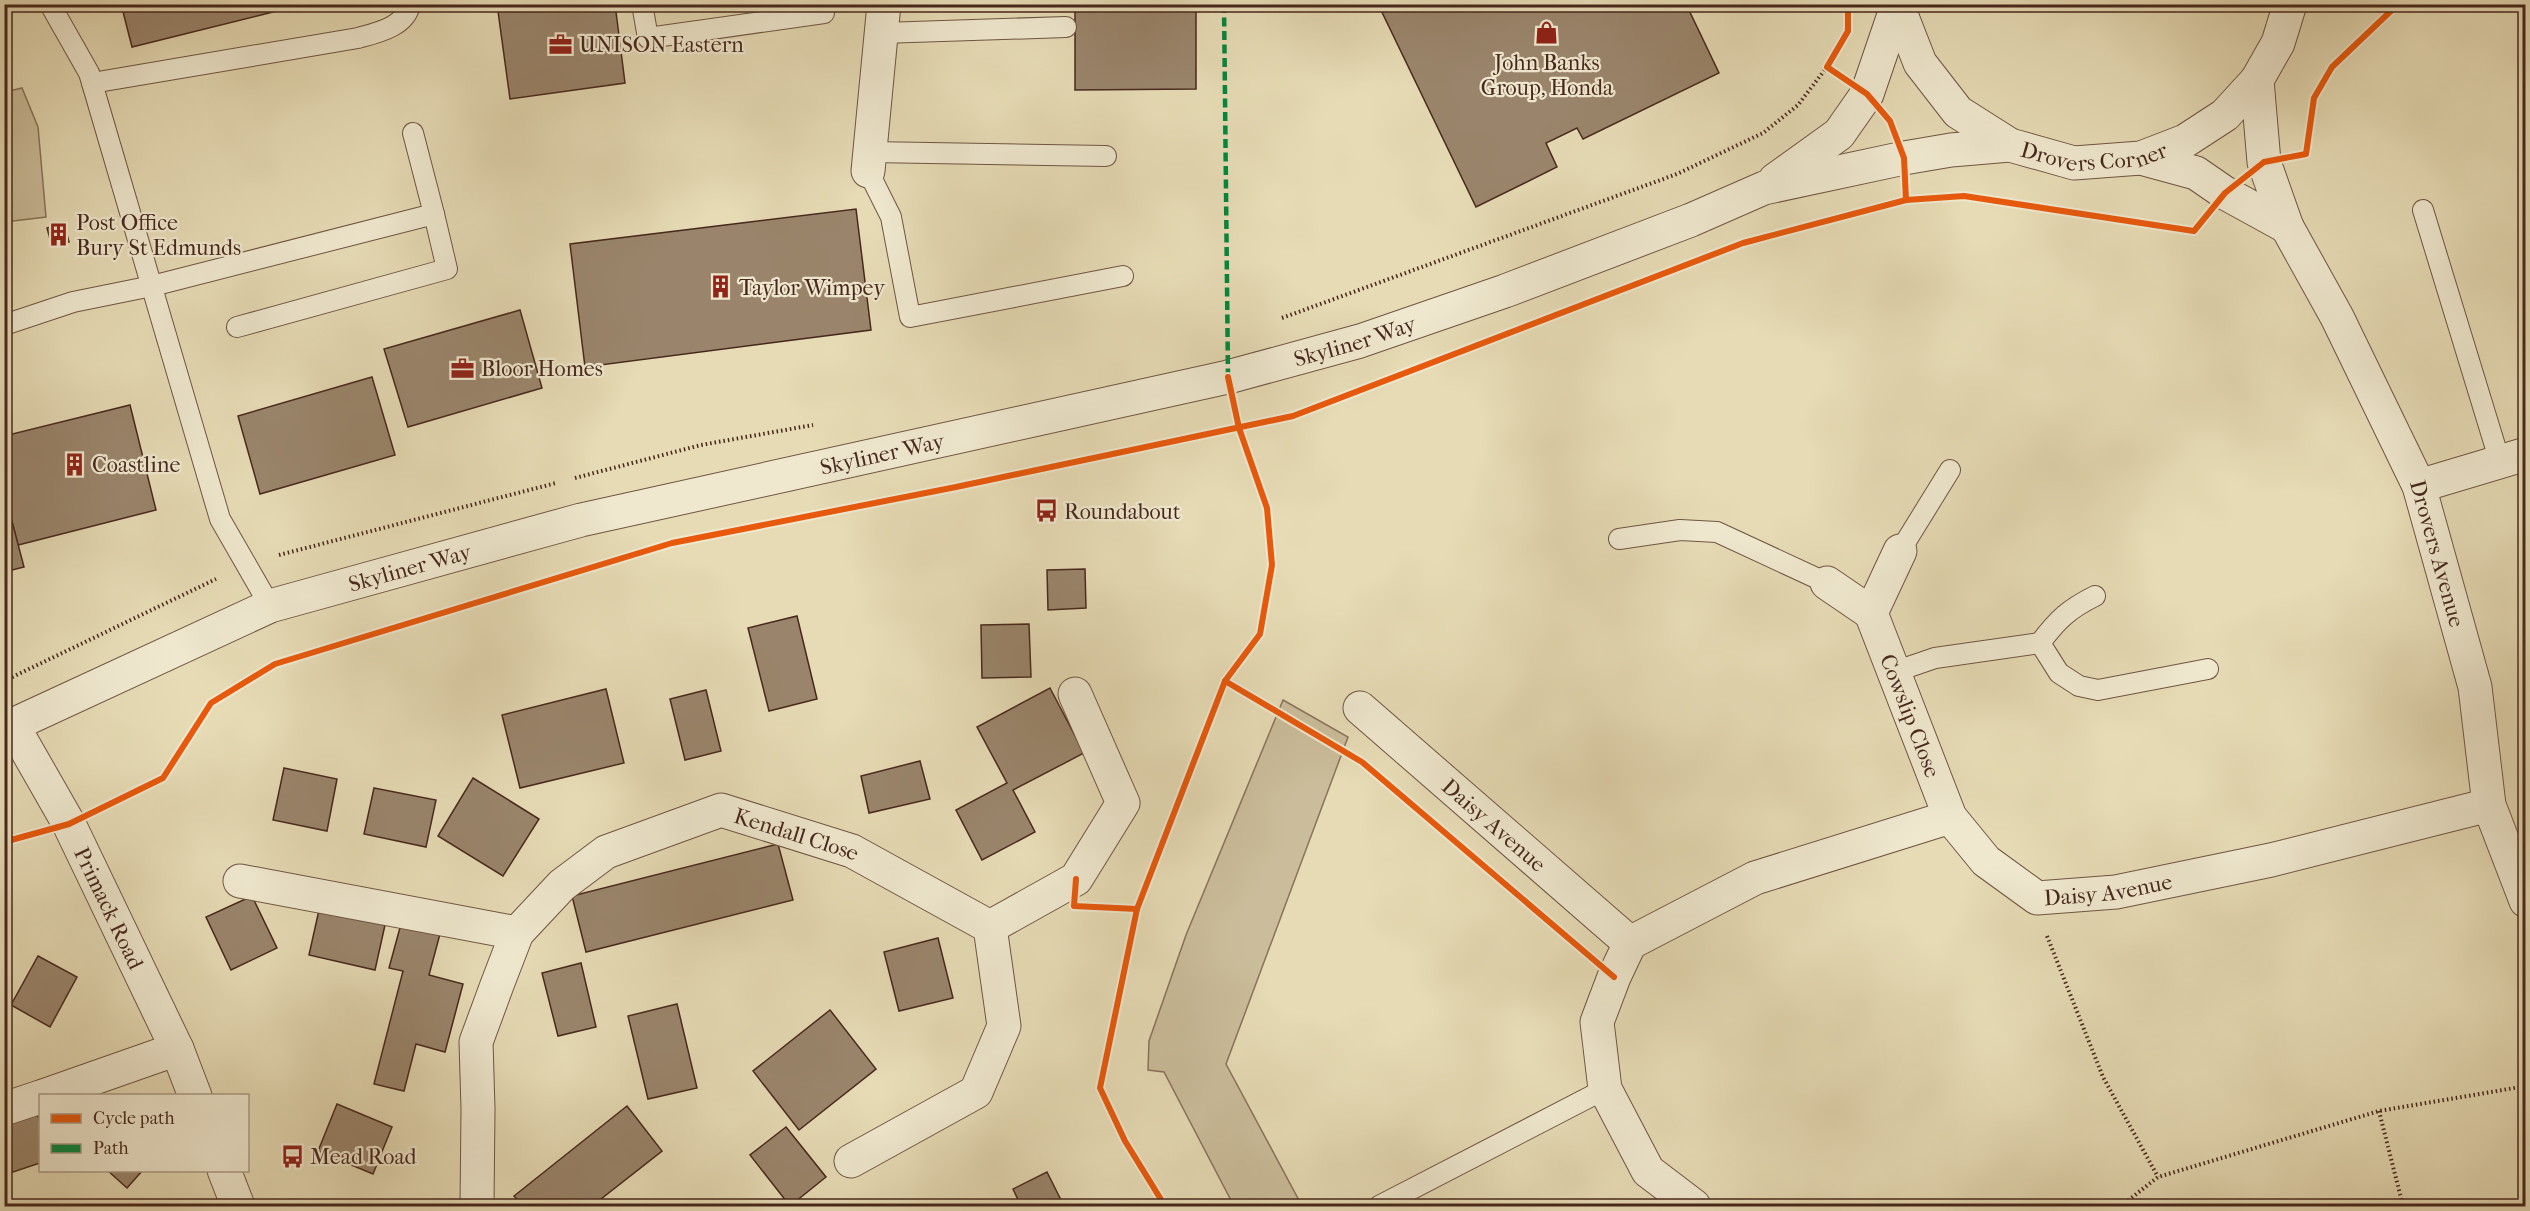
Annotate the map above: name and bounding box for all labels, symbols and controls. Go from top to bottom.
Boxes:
shop icon: John Banks Group, Honda [1534,20,1560,46]
office icon: UNISON Eastern [548,31,574,57]
place label: UNISON Eastern [579,32,744,58]
place label: John Banks Group, Honda [1481,50,1614,101]
street label: Drovers Corner [2018,137,2172,177]
place label: Post Office Bury St Edmunds [76,210,241,261]
building icon: Post Office Bury St Edmunds [45,222,71,248]
building icon: Taylor Wimpey [708,274,734,300]
place label: Taylor Wimpey [739,275,886,301]
street label: Skyliner Way [1291,310,1421,372]
office icon: Bloor Homes [450,355,476,381]
place label: Bloor Homes [481,356,603,382]
street label: Skyliner Way [818,428,948,481]
building icon: Coastline [61,451,87,477]
place label: Coastline [92,452,180,478]
street label: Drovers Avenue [2404,477,2470,630]
bus stop icon: Roundabout [1033,498,1059,524]
place label: Roundabout [1064,499,1181,525]
street label: Skyliner Way [346,539,475,598]
street label: Cowslip Close [1874,651,1945,781]
street label: Daisy Avenue [1436,773,1551,878]
street label: Kendall Close [731,803,864,867]
street label: Primack Road [68,843,149,975]
street label: Daisy Avenue [2043,869,2174,911]
legend [39,1094,249,1172]
text: Cycle path [93,1108,174,1129]
text: Path [93,1138,129,1159]
bus stop icon: Mead Road [279,1143,305,1169]
place label: Mead Road [310,1144,418,1170]

